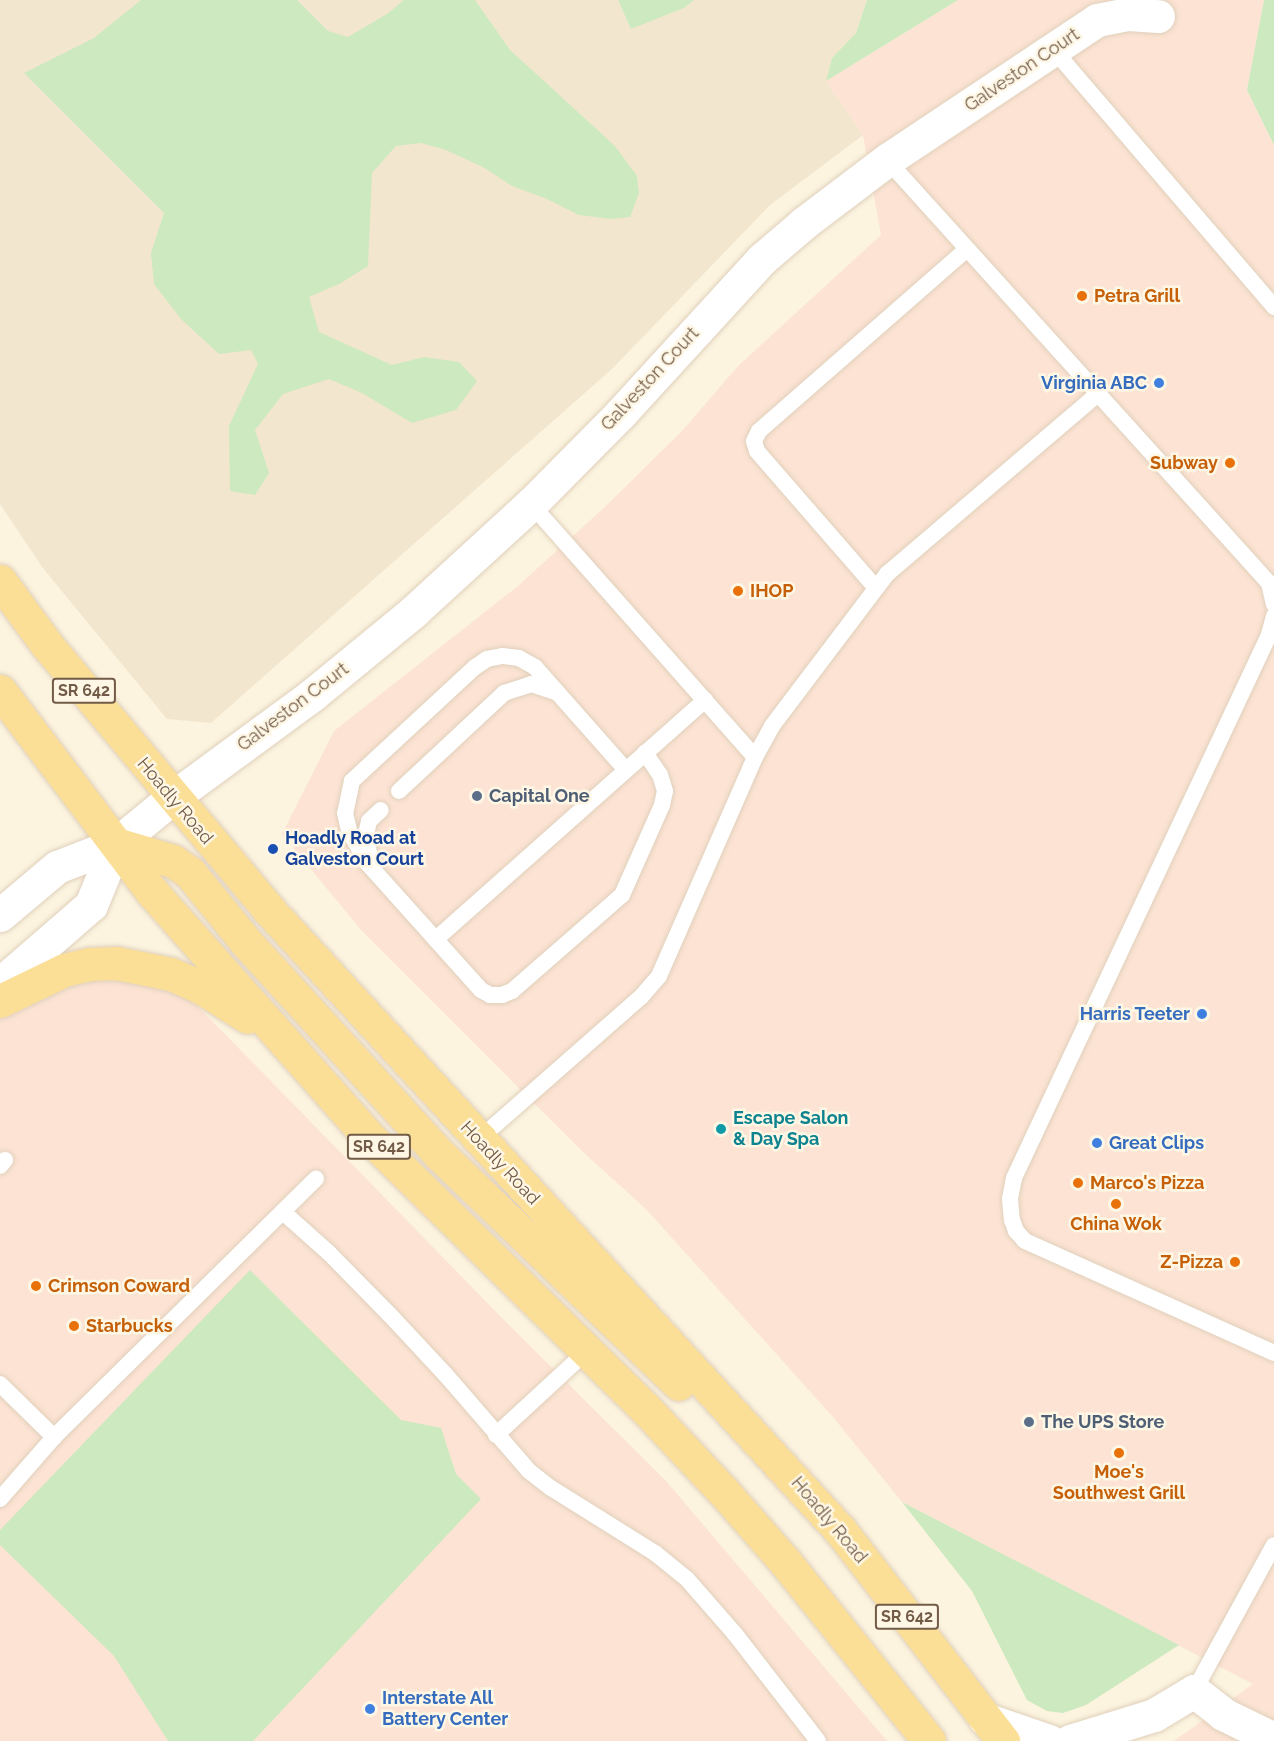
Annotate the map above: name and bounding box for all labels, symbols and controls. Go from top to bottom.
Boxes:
street label: Galveston Court [961,24,1083,116]
place label: Petra Grill [1094,285,1180,307]
marker: Petra Grill [1075,289,1089,303]
street label: Galveston Court [597,323,703,435]
place label: Virginia ABC [1041,372,1147,394]
marker: Virginia ABC [1152,376,1166,390]
place label: Subway [1150,452,1218,474]
marker: Subway [1223,456,1237,470]
place label: IHOP [750,580,793,602]
marker: IHOP [731,584,745,598]
street label: Galveston Court [233,658,353,756]
road number: SR 642 [51,678,117,704]
street label: Hoadly Road [132,753,218,849]
place label: Capital One [489,785,590,807]
marker: Capital One [470,789,484,803]
place label: Hoadly Road at Galveston Court [285,828,424,870]
marker: Hoadly Road at Galveston Court [266,842,280,856]
place label: Harris Teeter [1079,1003,1190,1025]
marker: Harris Teeter [1195,1007,1209,1021]
place label: Escape Salon & Day Spa [733,1108,848,1150]
street label: Hoadly Road [456,1117,544,1209]
marker: Escape Salon & Day Spa [714,1122,728,1136]
place label: Great Clips [1109,1132,1204,1154]
road number: SR 642 [346,1134,412,1160]
marker: Great Clips [1090,1136,1104,1150]
place label: Marco's Pizza [1090,1172,1204,1194]
marker: Marco's Pizza [1071,1176,1085,1190]
marker: China Wok [1109,1197,1123,1211]
place label: China Wok [1070,1213,1162,1235]
place label: Z-Pizza [1160,1251,1223,1273]
marker: Z-Pizza [1228,1255,1242,1269]
place label: Crimson Coward [48,1275,190,1297]
marker: Crimson Coward [29,1279,43,1293]
place label: Starbucks [86,1315,173,1337]
marker: Starbucks [67,1319,81,1333]
place label: The UPS Store [1041,1411,1164,1433]
marker: The UPS Store [1022,1415,1036,1429]
marker: Moe's Southwest Grill [1112,1446,1126,1460]
place label: Moe's Southwest Grill [1053,1462,1185,1504]
street label: Hoadly Road [786,1472,872,1568]
road number: SR 642 [874,1604,940,1630]
place label: Interstate All Battery Center [382,1688,509,1730]
marker: Interstate All Battery Center [363,1702,377,1716]

